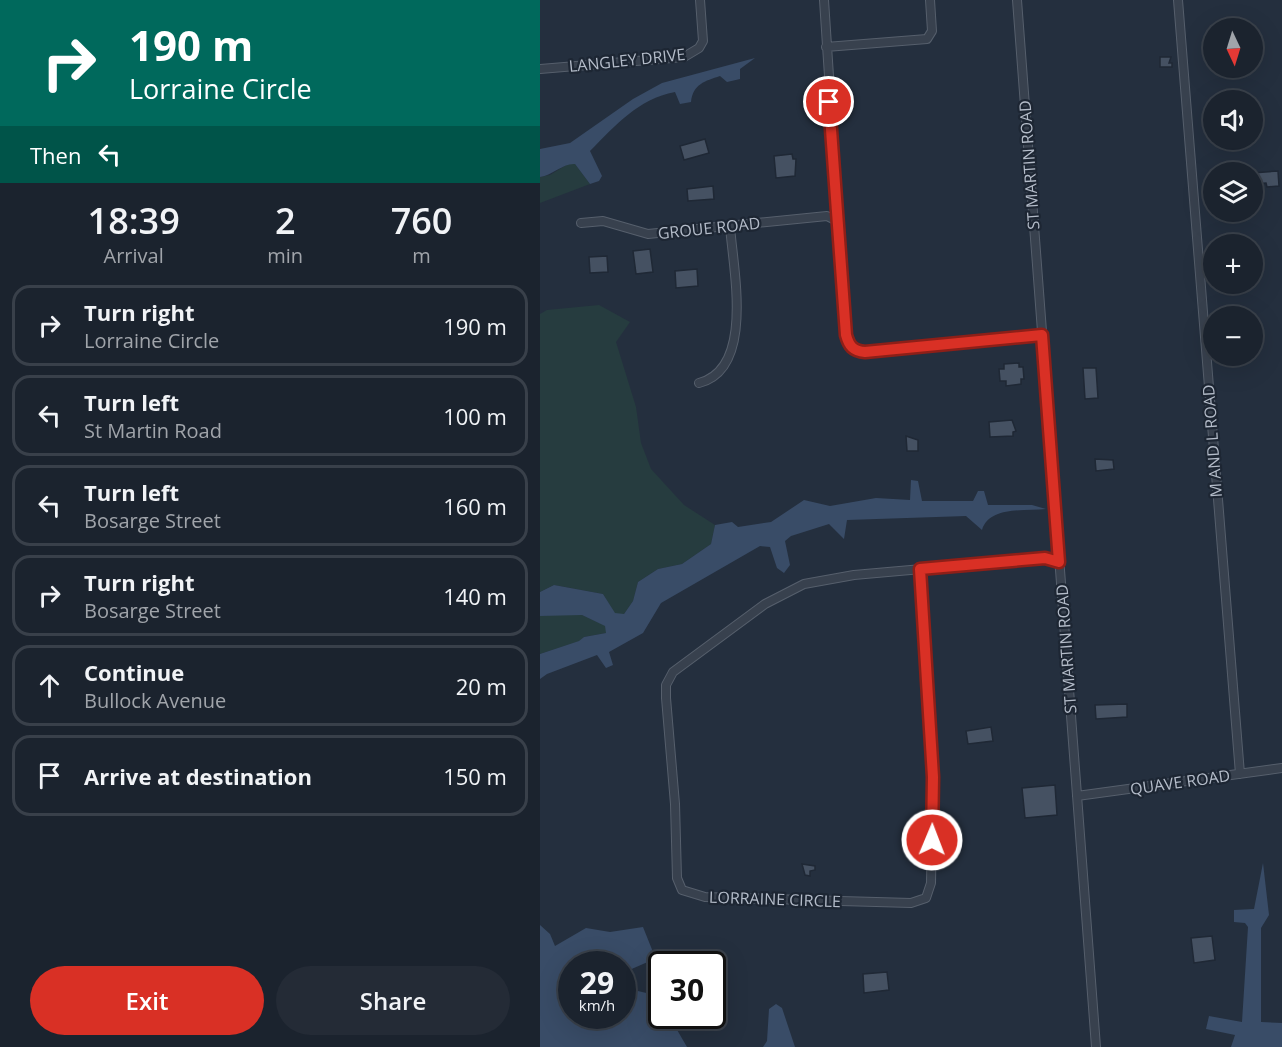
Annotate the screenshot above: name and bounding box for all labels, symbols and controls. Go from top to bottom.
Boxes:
text: 190 m [129,16,253,73]
north arrow [1203,18,1263,78]
map controls [1203,18,1263,366]
icon: right [30,24,108,102]
street label: LANGLEY DRIVE [568,43,686,77]
text: Lorraine Circle [129,70,312,107]
pin [803,76,854,127]
icon: arrive [812,85,845,118]
button: sound [1203,90,1263,150]
street label: ST MARTIN ROAD [1014,100,1044,230]
icon: left [93,138,126,171]
text: Then [30,140,81,170]
button: layers [1203,162,1263,222]
text: 18:39 [88,196,180,245]
text: 2 [275,196,296,245]
text: 760 [391,196,452,245]
street label: GROUE ROAD [657,212,761,244]
button: + [1203,234,1263,294]
text: Arrival [104,242,164,269]
text: min [267,242,303,269]
text: m [412,242,431,269]
text: Turn right [84,297,195,327]
button: − [1203,306,1263,366]
icon: right [33,309,66,342]
text: 190 m [443,311,507,341]
text: Lorraine Circle [84,327,219,354]
street label: M AND L ROAD [1197,384,1227,498]
text: Turn left [84,387,179,417]
icon: left [33,399,66,432]
text: 100 m [443,401,507,431]
text: St Martin Road [84,417,222,444]
text: Turn left [84,477,179,507]
icon: left [33,489,66,522]
text: 160 m [443,491,507,521]
text: Bosarge Street [84,507,221,534]
text: Turn right [84,567,195,597]
icon: right [33,579,66,612]
text: 140 m [443,581,507,611]
street label: ST MARTIN ROAD [1051,584,1081,714]
text: Bosarge Street [84,597,221,624]
text: Continue [84,657,184,687]
icon: ahead [33,669,66,702]
text: 20 m [456,671,507,701]
text: Bullock Avenue [84,687,226,714]
icon: arrive [33,759,66,792]
text: Arrive at destination [84,761,312,791]
text: 150 m [443,761,507,791]
street label: QUAVE ROAD [1129,764,1231,800]
position arrow [900,808,964,872]
street label: LORRAINE CIRCLE [709,886,841,912]
speed limit sign: 30 [648,951,726,1029]
text: 29 [580,962,614,1003]
button: Exit [30,966,264,1035]
button: Share [276,966,510,1035]
text: km/h [579,995,615,1015]

